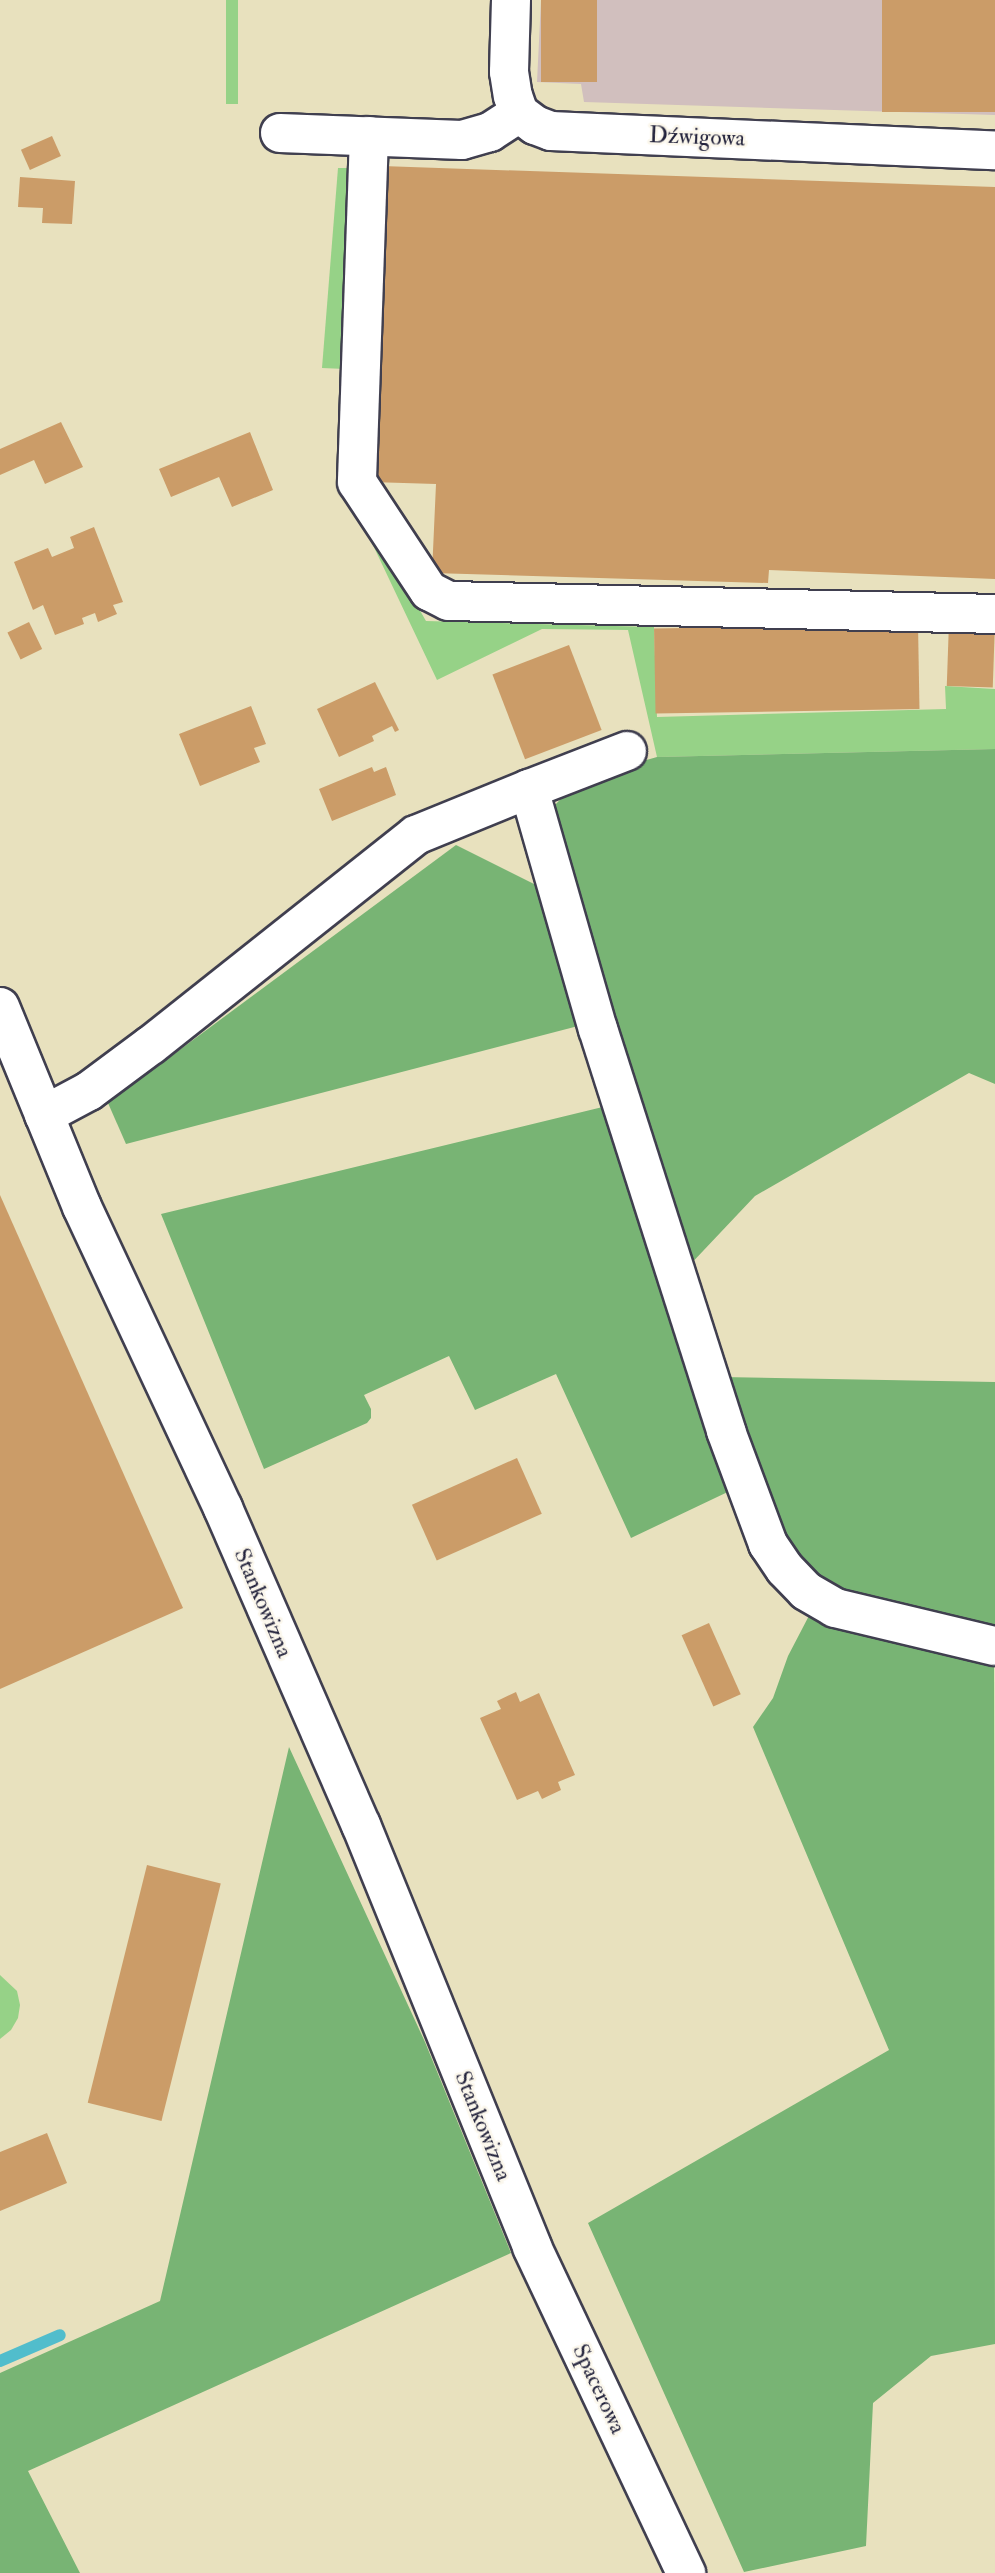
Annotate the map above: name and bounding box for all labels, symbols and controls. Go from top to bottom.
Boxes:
street label: Dźwigowa [649,122,745,152]
street label: Stankowizna [228,1544,298,1662]
street label: Stankowizna [449,2067,517,2185]
street label: Spacerowa [566,2340,632,2438]

